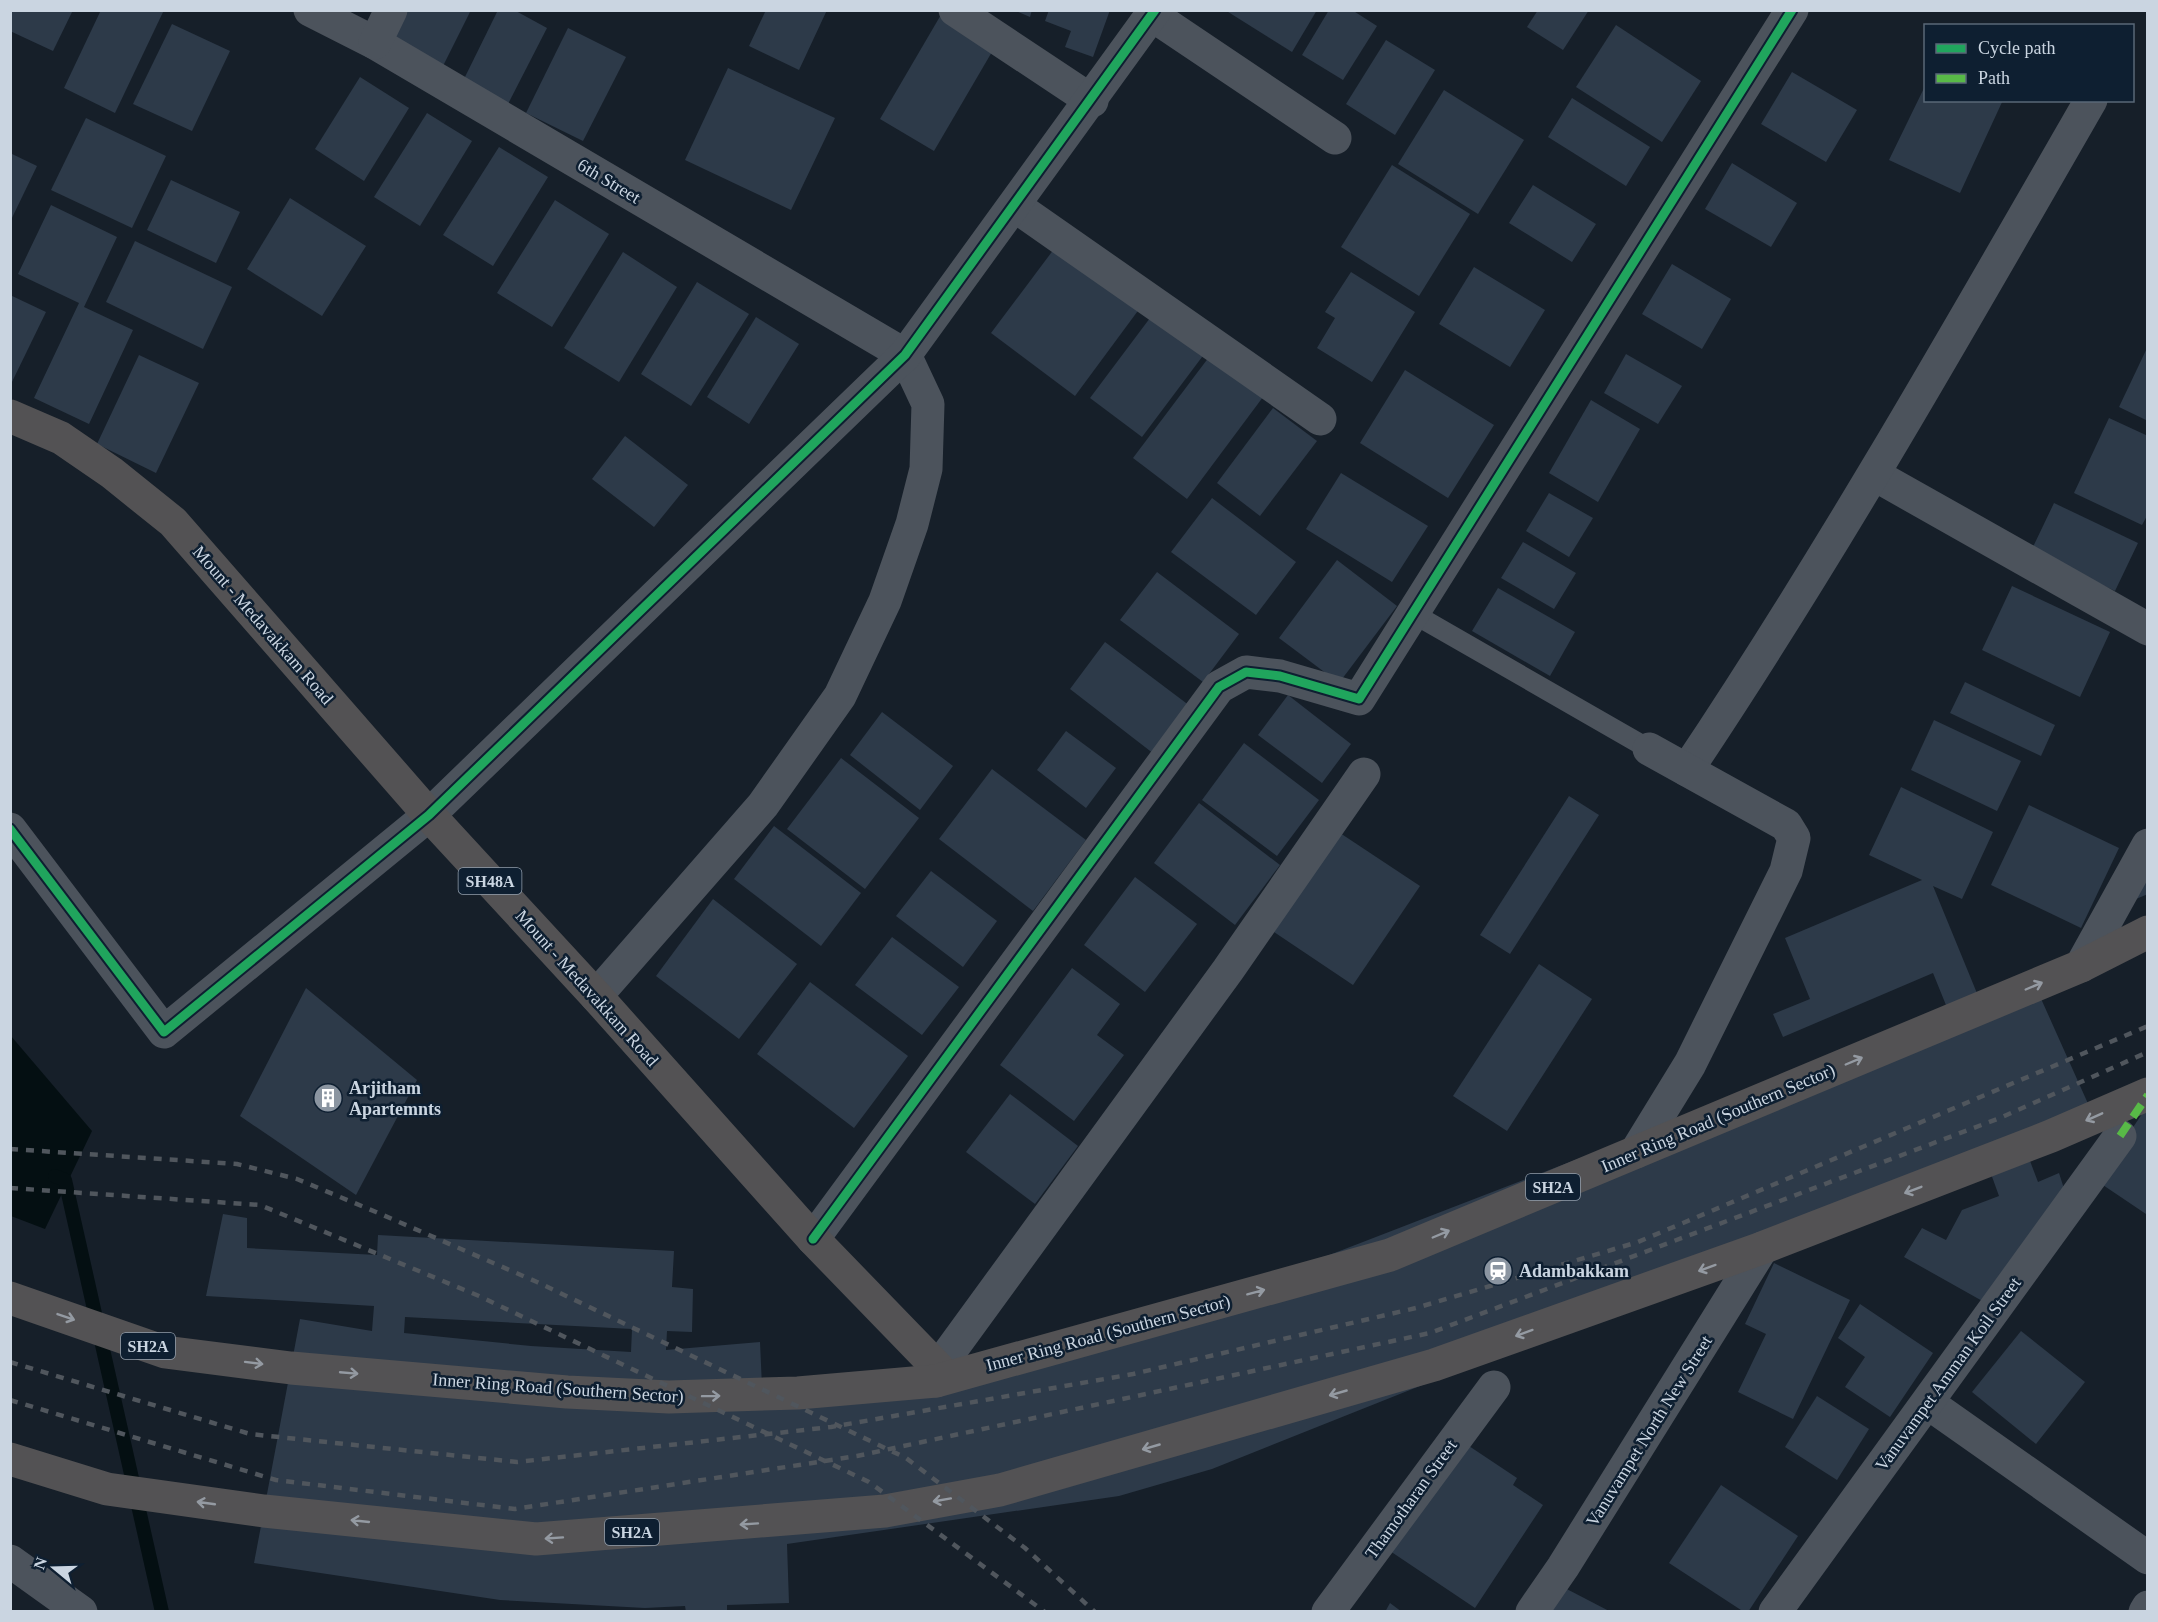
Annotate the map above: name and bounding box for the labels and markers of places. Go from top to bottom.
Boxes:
place label: Arjitham Apartemnts [349,1078,441,1119]
building icon: Arjitham Apartemnts [312,1082,344,1114]
station icon: Adambakkam [1482,1255,1514,1287]
place label: Adambakkam [1519,1261,1629,1281]

